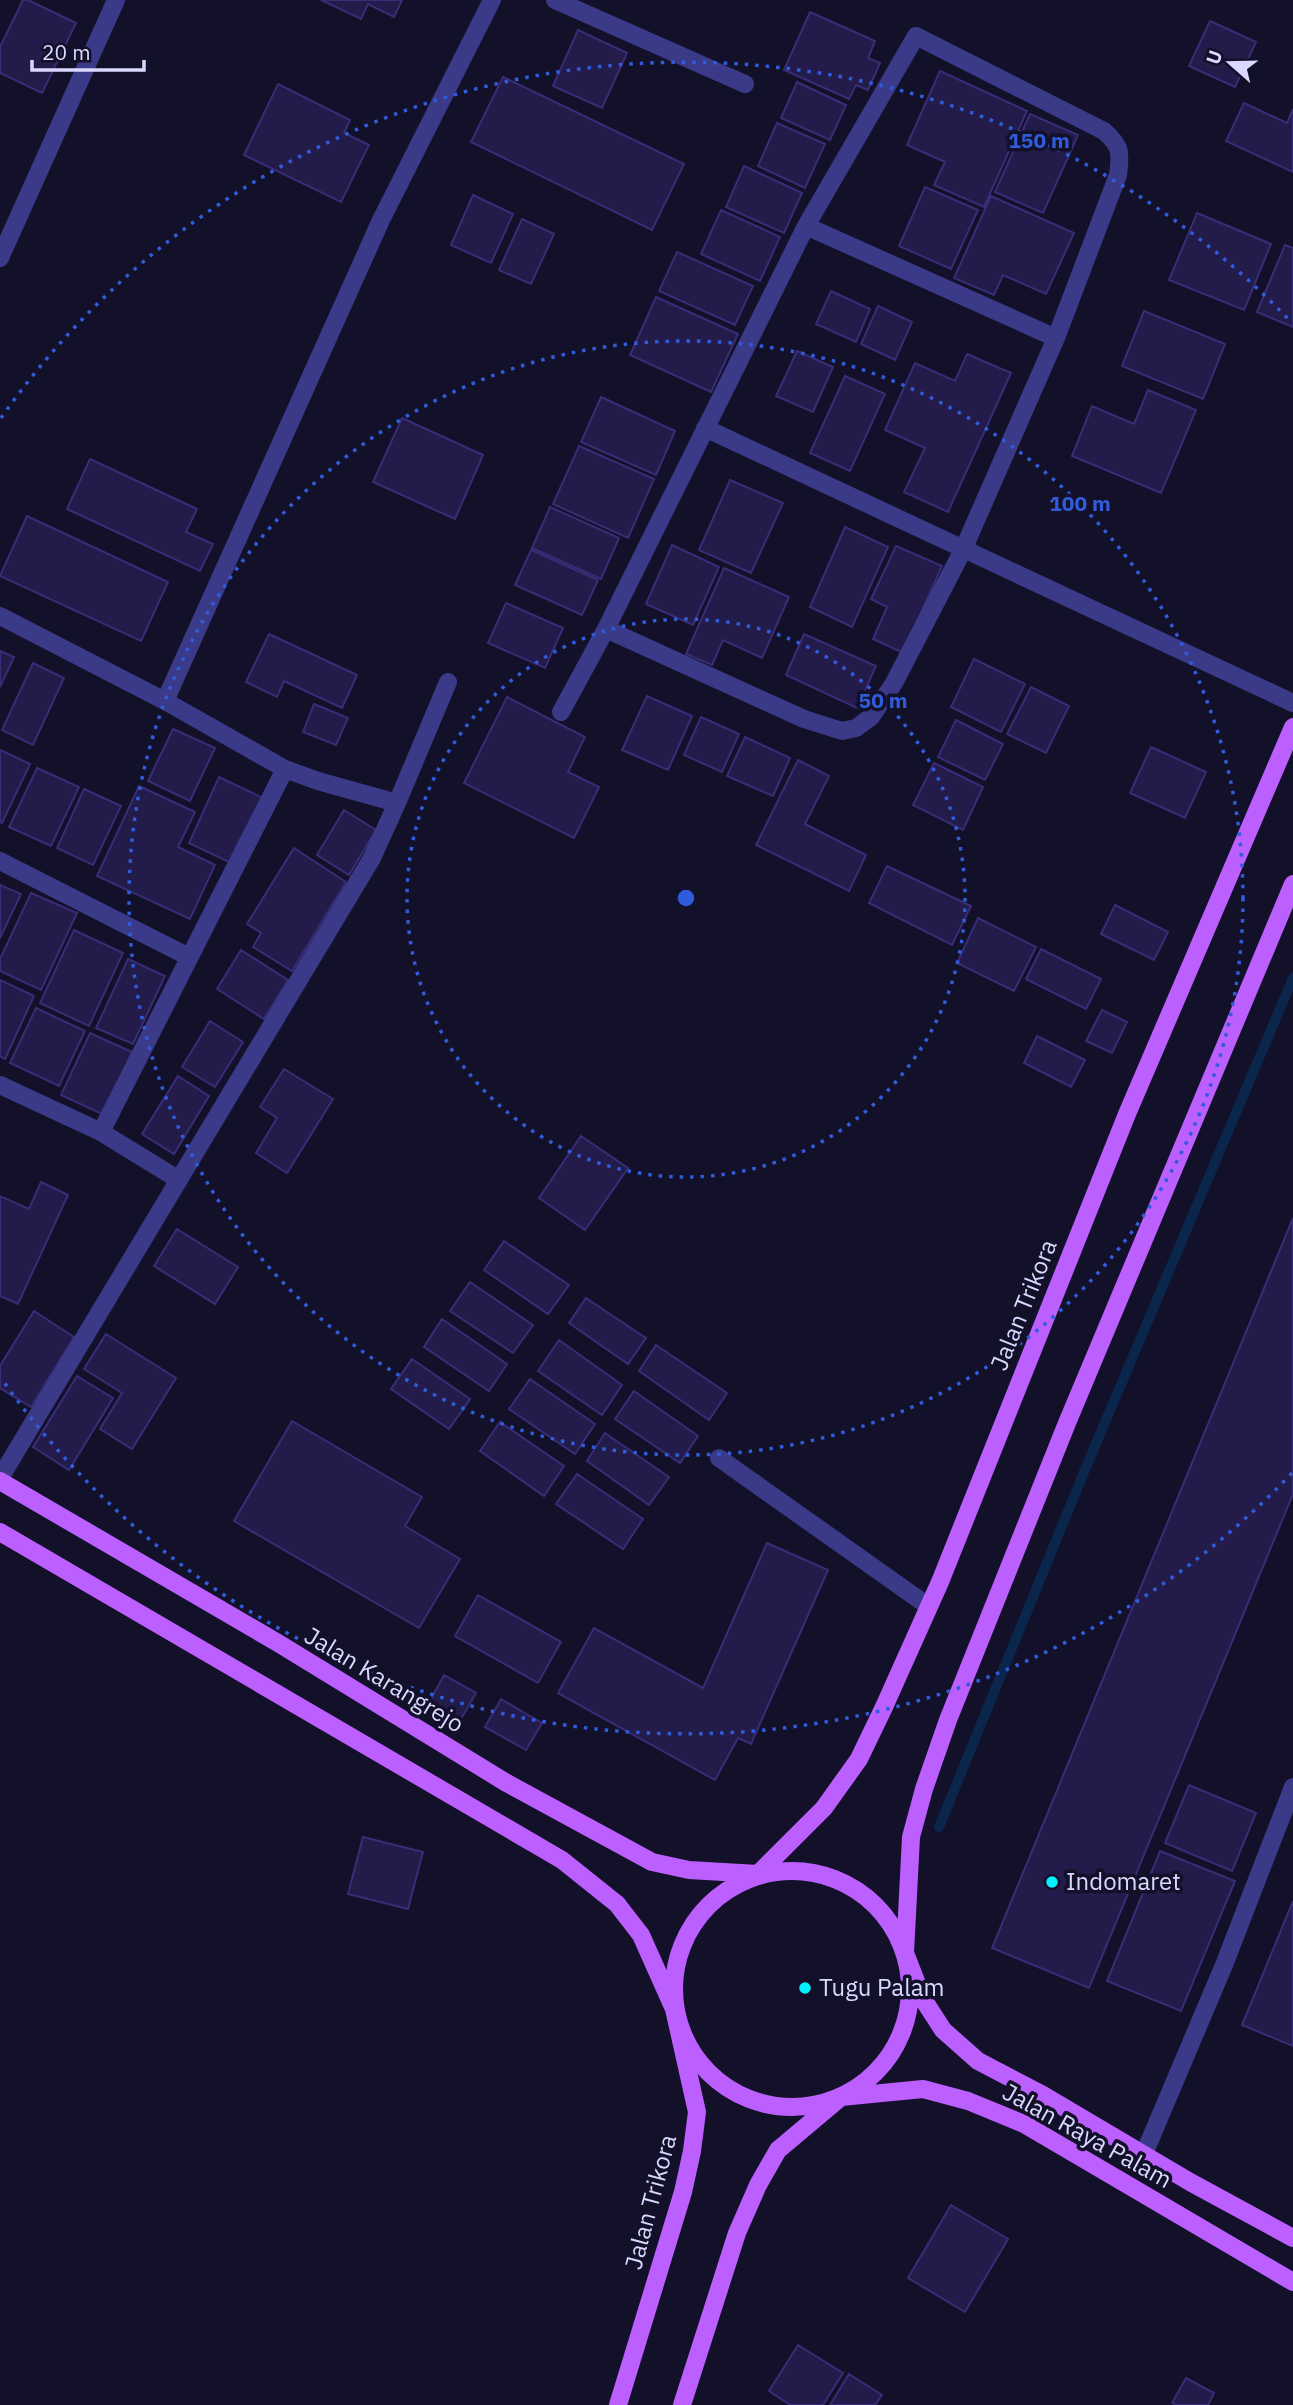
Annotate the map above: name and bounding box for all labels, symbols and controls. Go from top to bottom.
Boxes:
scale bar [32,28,144,72]
north arrow [1195,28,1265,98]
text: 20 m [42,38,91,66]
text: U [1200,47,1228,67]
text: 150 m [1008,126,1070,154]
text: 100 m [1049,489,1111,517]
text: 50 m [859,686,907,714]
centre of rings [674,886,698,910]
street label: Jalan Trikora [982,1234,1064,1375]
street label: Jalan Karangrejo [299,1619,470,1739]
place label: Indomaret [1066,1865,1181,1897]
marker: Indomaret [1044,1874,1060,1890]
place label: Tugu Palam [819,1971,944,2003]
marker: Tugu Palam [797,1980,813,1996]
street label: Jalan Raya Palam [997,2075,1178,2195]
street label: Jalan Trikora [617,2131,683,2273]

